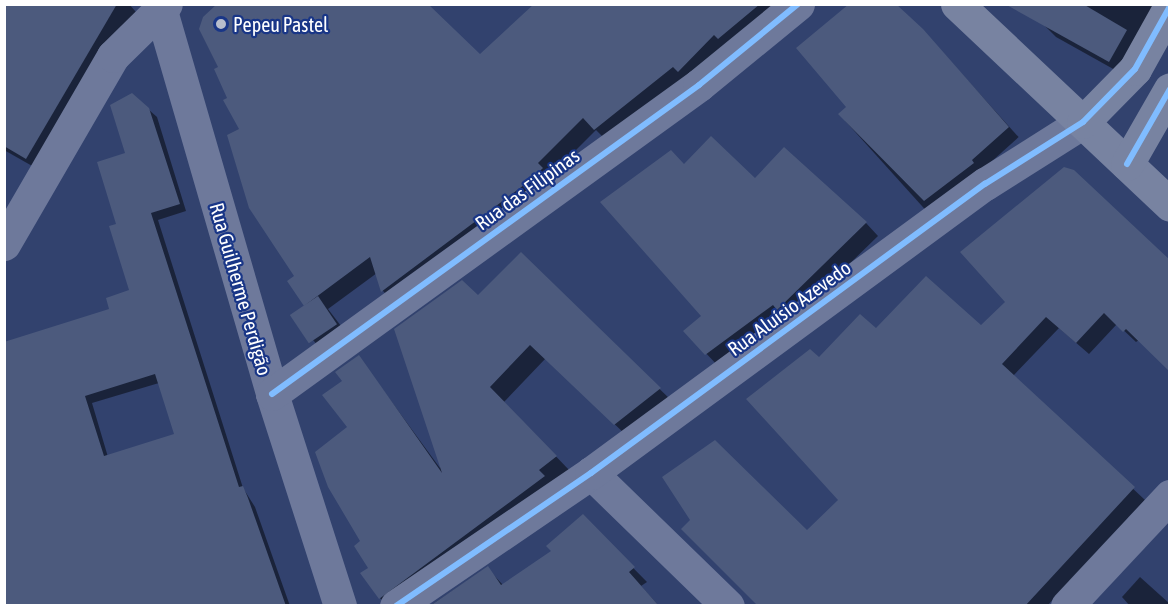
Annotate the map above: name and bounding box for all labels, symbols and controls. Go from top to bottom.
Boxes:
place label: Pepeu Pastel [233,12,328,36]
marker: Pepeu Pastel [214,17,228,31]
street label: Rua das Filipinas [470,143,584,235]
street label: Rua Guilherme Perdigão [205,200,277,378]
street label: Rua Aluísio Azevedo [723,255,855,361]

